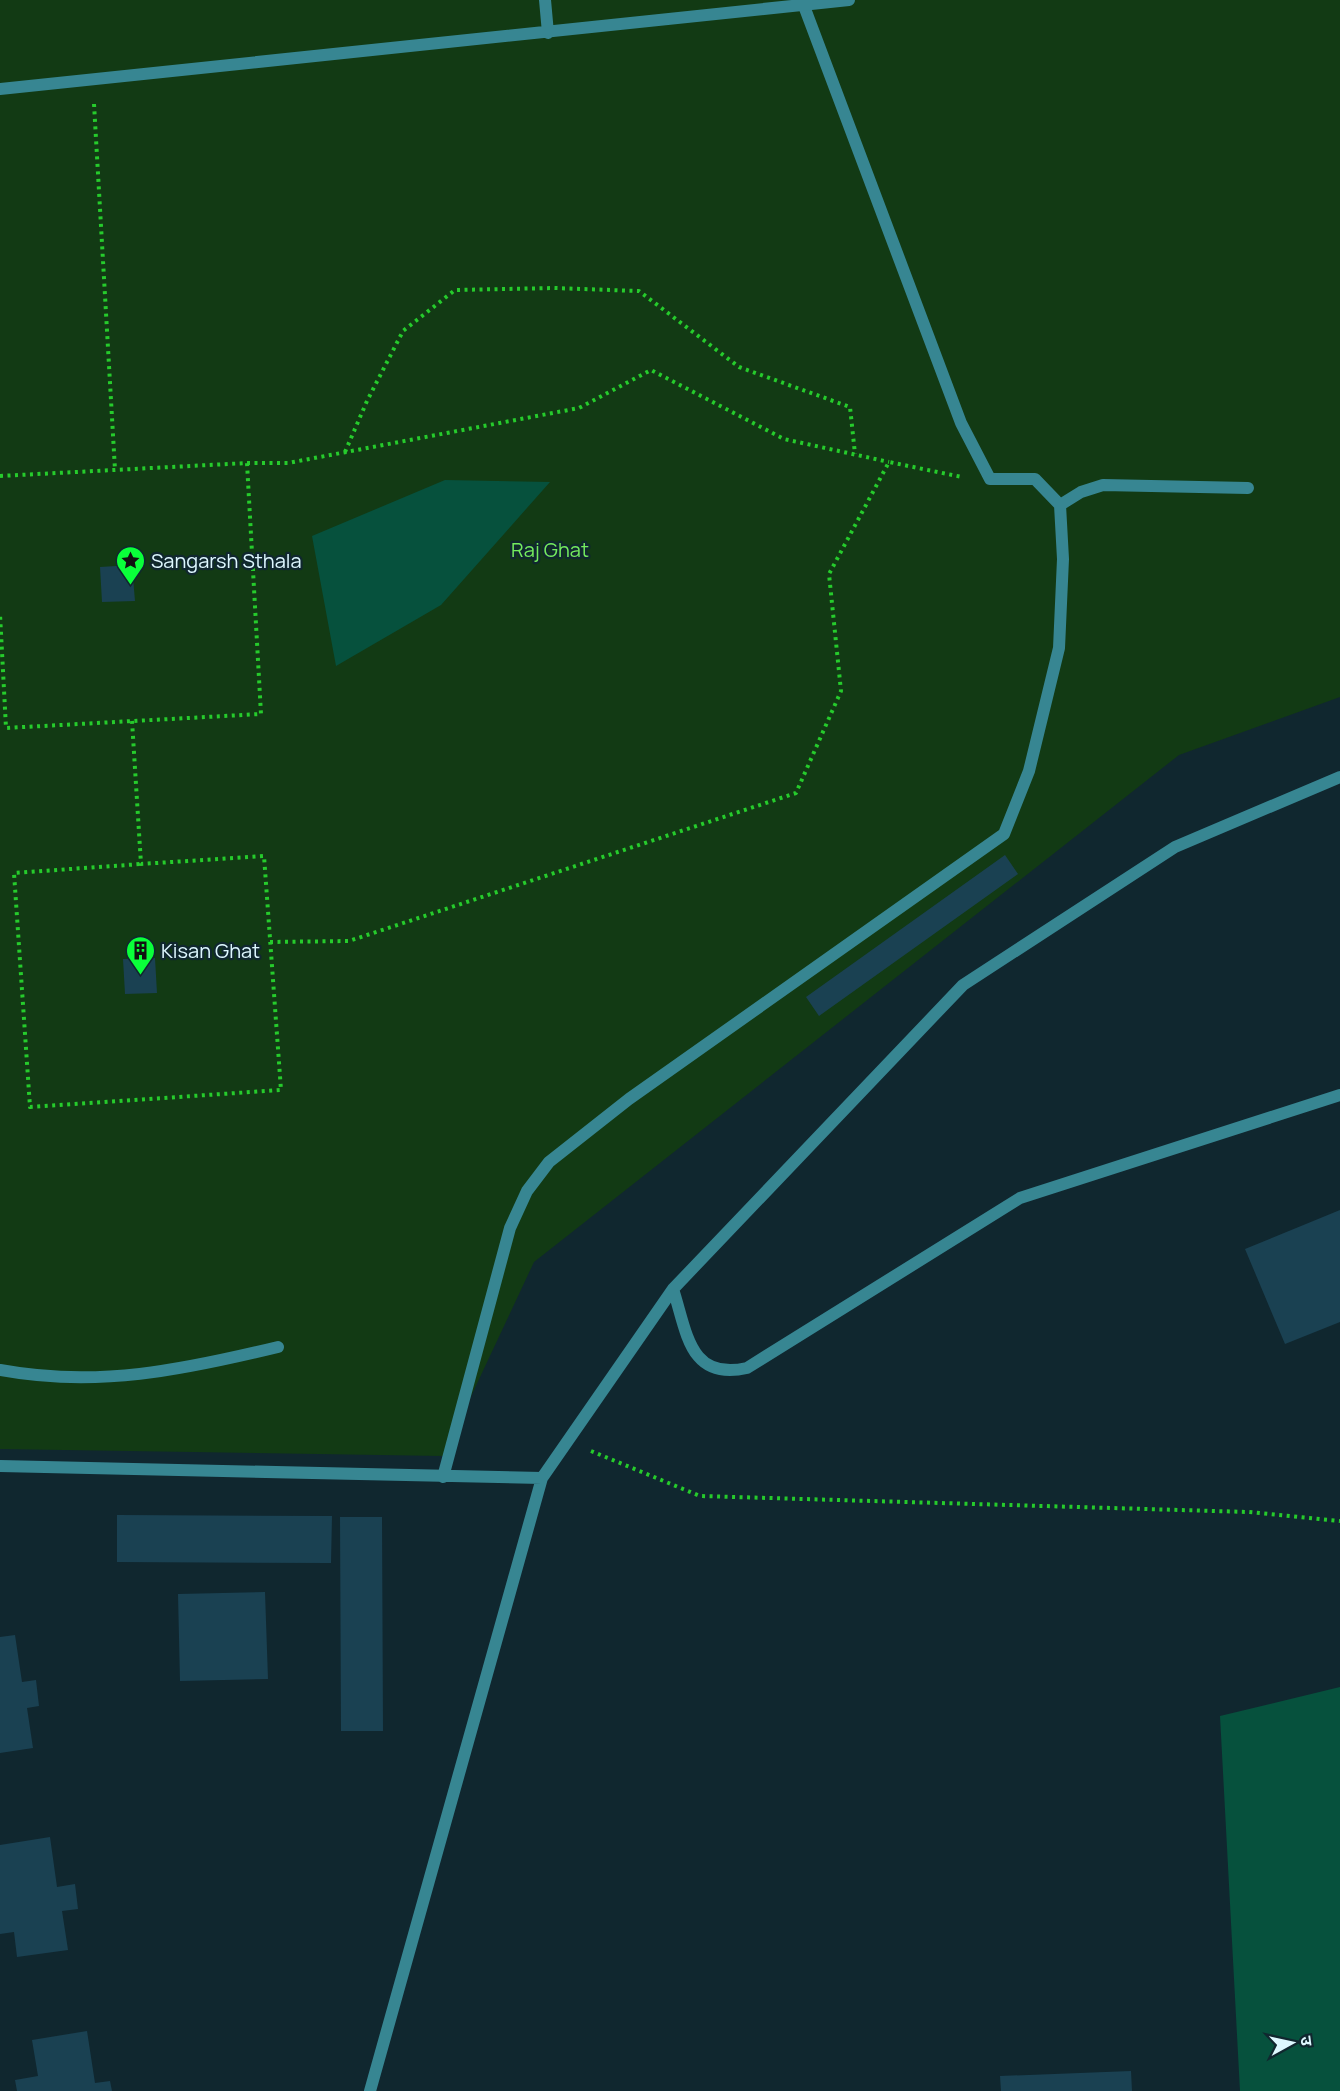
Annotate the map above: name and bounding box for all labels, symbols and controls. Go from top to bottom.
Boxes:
park label: Raj Ghat [511,536,589,563]
place icon: Sangarsh Sthala [114,544,146,586]
place label: Sangarsh Sthala [151,547,302,574]
building icon: Kisan Ghat [124,934,156,976]
place label: Kisan Ghat [161,937,260,964]
north arrow [1262,2013,1322,2073]
text: उ [1295,2035,1318,2048]

